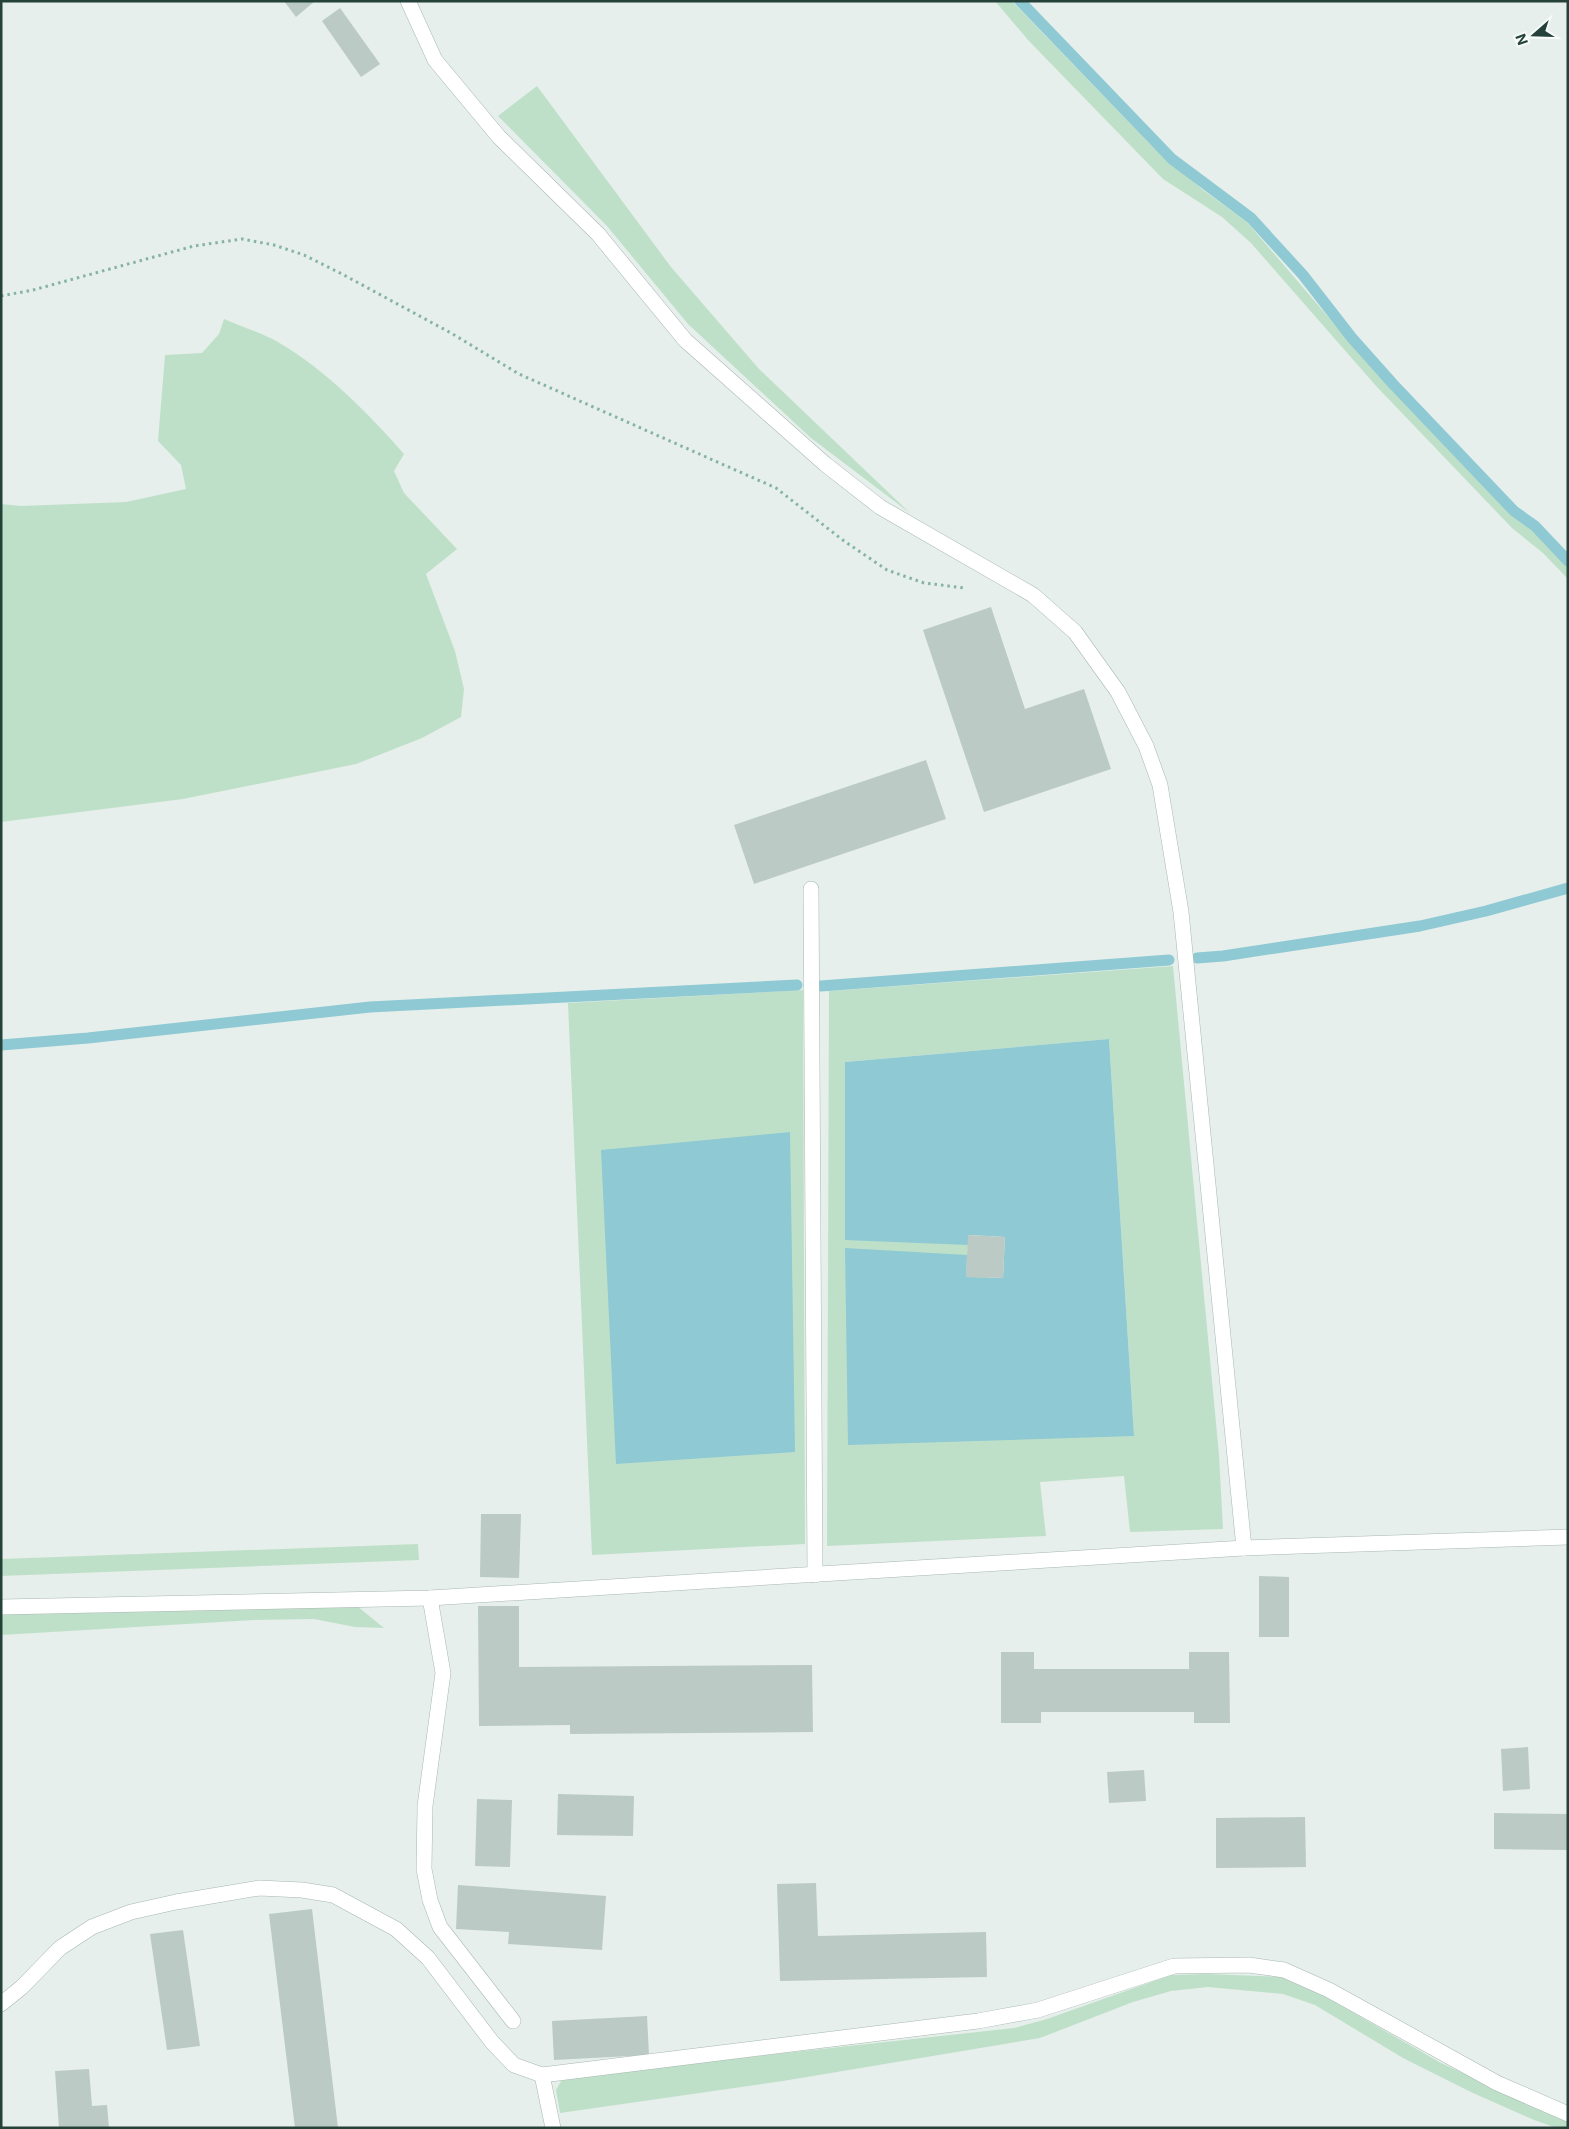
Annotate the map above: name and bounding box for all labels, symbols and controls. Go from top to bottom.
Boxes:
north arrow [1509,10,1559,60]
text: N [1512,32,1531,48]

